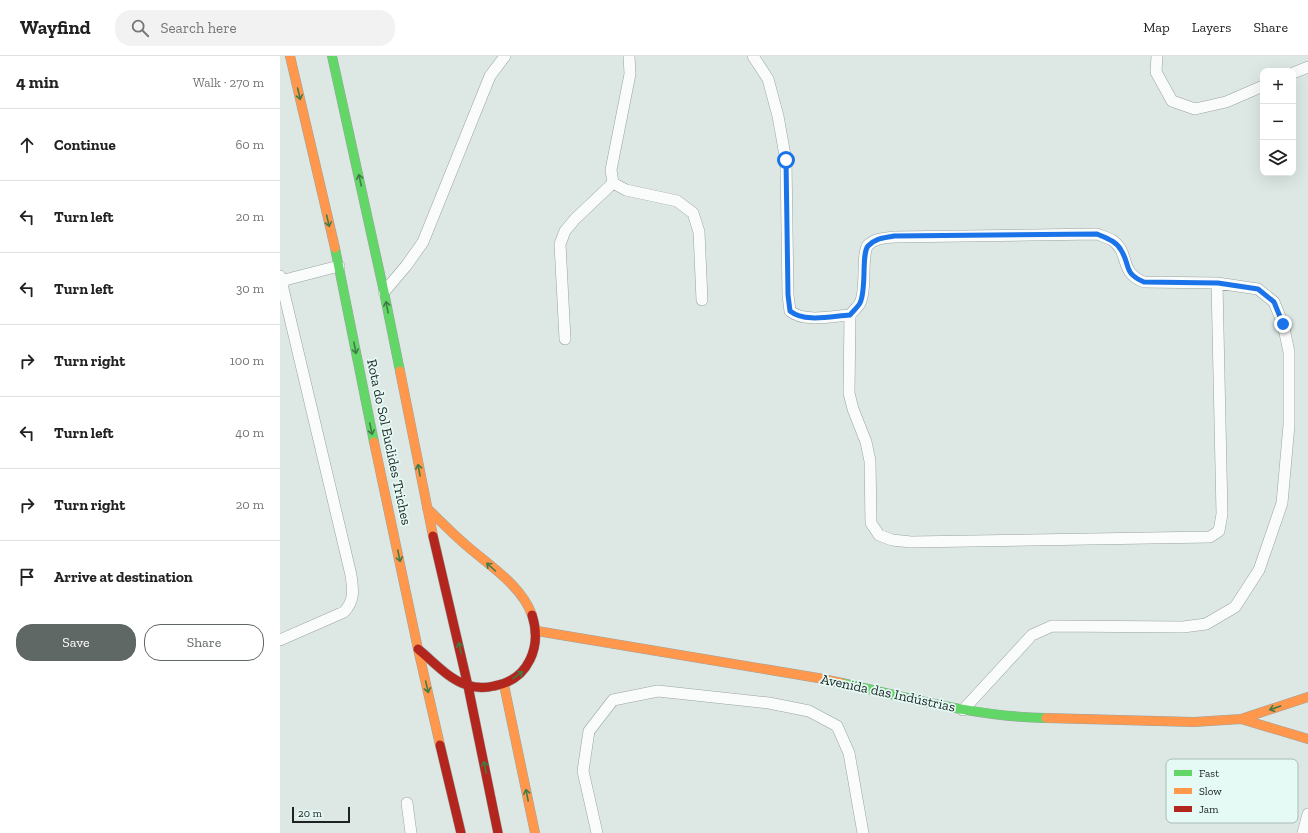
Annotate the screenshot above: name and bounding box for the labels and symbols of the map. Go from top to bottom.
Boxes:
one-way arrow [296,87,304,100]
route start [777,151,795,169]
one-way arrow [355,174,363,187]
one-way arrow [325,214,333,227]
one-way arrow [383,301,391,314]
route end [1274,315,1292,333]
one-way arrow [351,341,359,354]
street label: Rota do Sol Euclides Triches [363,357,415,527]
one-way arrow [368,422,376,435]
one-way arrow [414,464,422,477]
one-way arrow [395,549,403,562]
one-way arrow [487,563,497,572]
one-way arrow [455,642,463,655]
street label: Avenida das Indústrias [819,670,957,716]
one-way arrow [512,671,523,679]
one-way arrow [423,680,431,693]
one-way arrow [1268,705,1281,712]
legend [1166,759,1298,823]
one-way arrow [480,761,488,774]
text: Fast [1199,767,1220,780]
text: Slow [1199,785,1222,798]
one-way arrow [522,789,530,802]
text: Jam [1199,803,1219,816]
scale bar [292,805,350,824]

